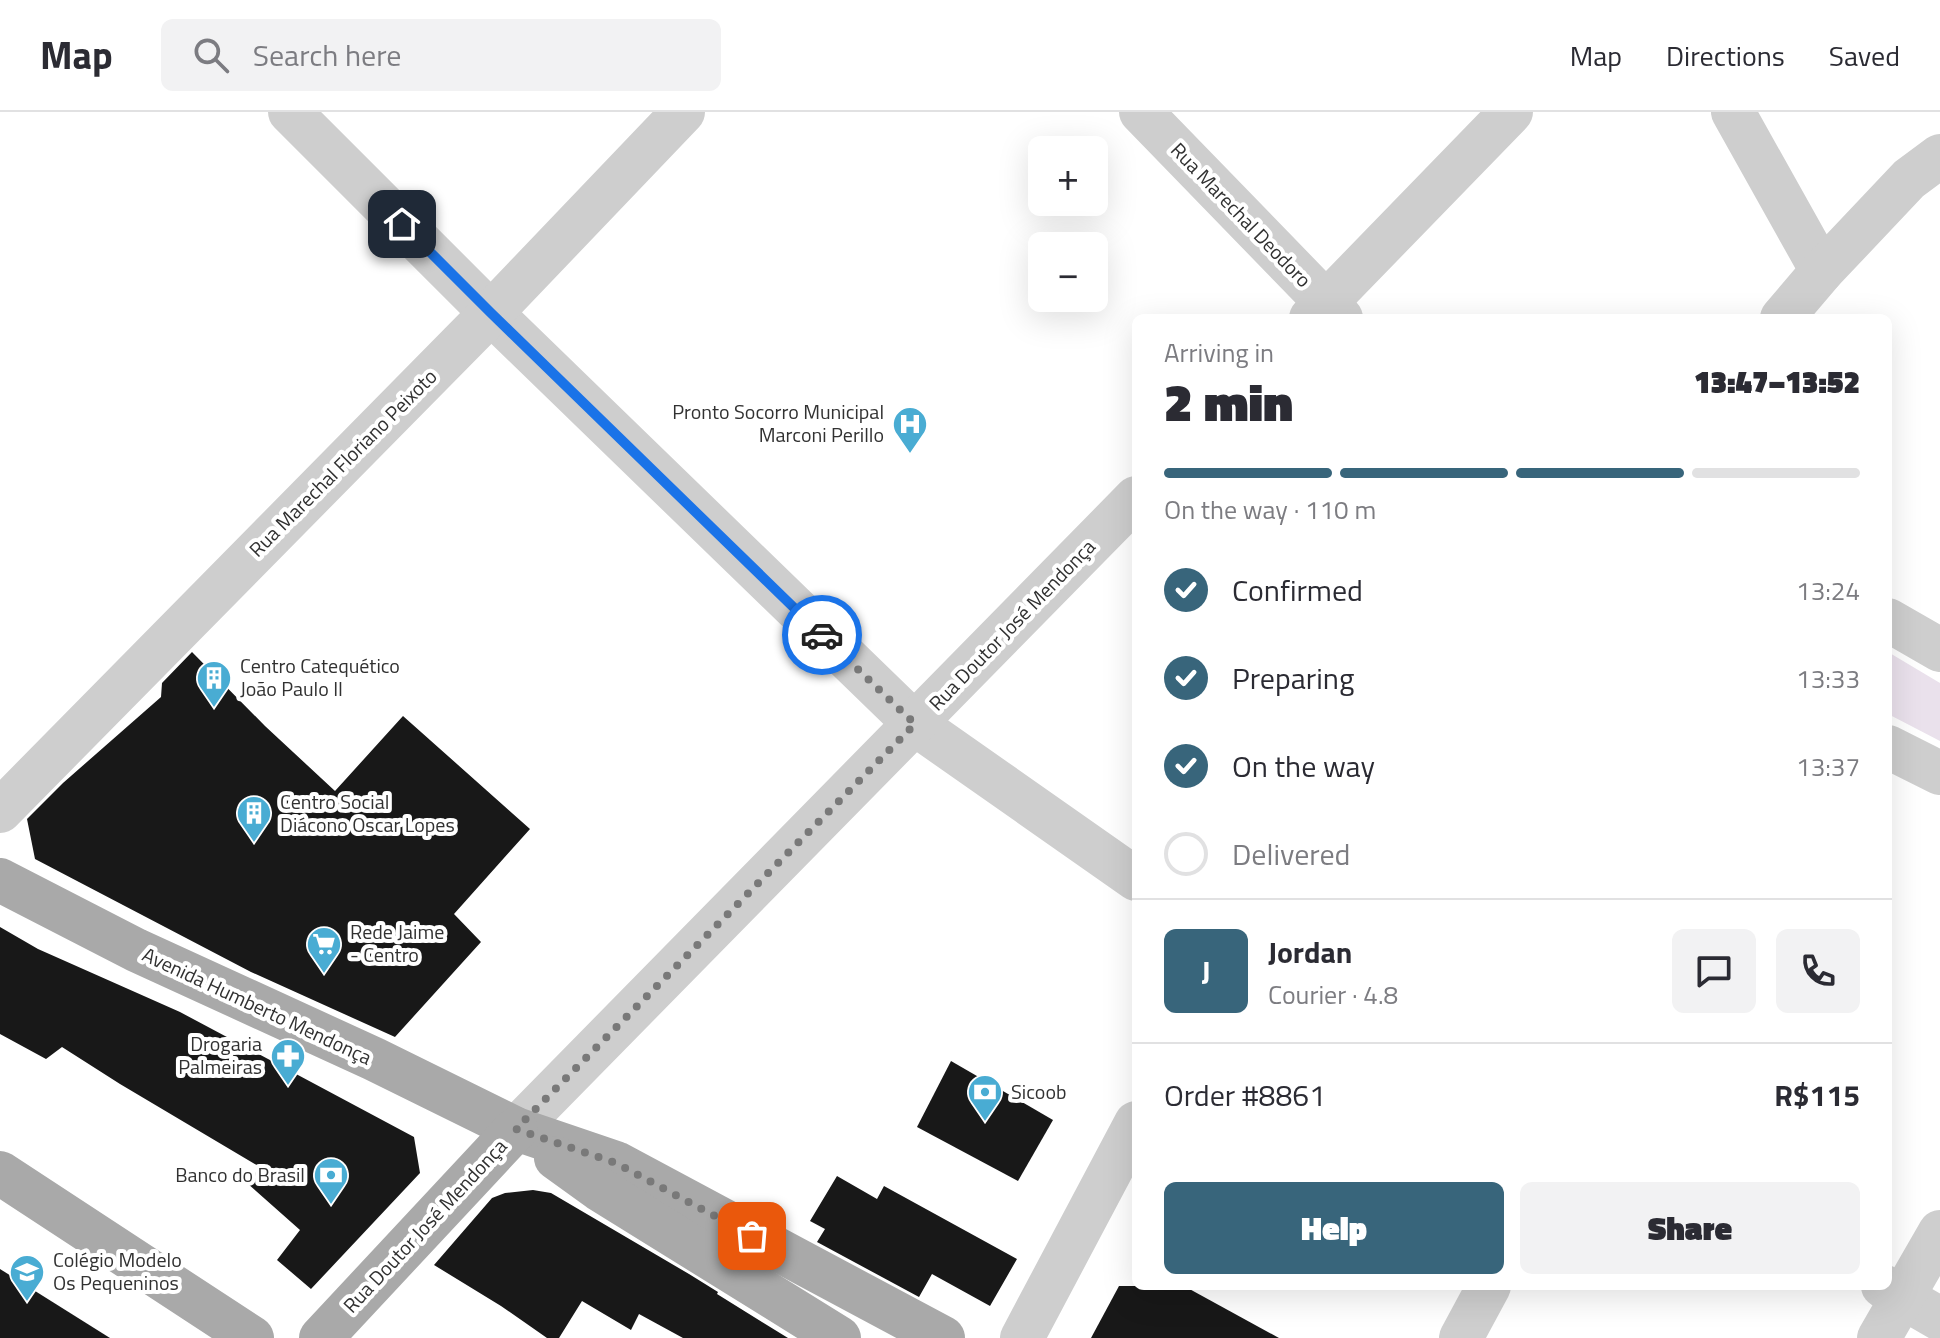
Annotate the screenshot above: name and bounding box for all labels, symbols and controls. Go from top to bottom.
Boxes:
search box [161,19,721,91]
text: Map [40,26,113,84]
text: Search here [253,32,402,78]
icon: search [189,33,233,77]
text: Map [1570,34,1622,77]
text: Directions [1666,34,1785,77]
text: Saved [1829,34,1900,77]
street label: Rua Marechal Deodoro [1164,135,1319,294]
map controls [1028,136,1108,312]
button: + [1028,136,1108,216]
pin [368,190,436,258]
icon: home [380,202,424,246]
button: − [1028,232,1108,312]
text: Arriving in [1164,333,1274,372]
text: 13:47–13:52 [1694,359,1860,405]
street label: Rua Marechal Floriano Peixoto [241,361,444,564]
text: 2 min [1164,362,1293,441]
place label: Pronto Socorro Municipal Marconi Perillo [672,396,884,450]
hospital icon: Pronto Socorro Municipal Marconi Perillo [891,405,929,455]
text: On the way · 110 m [1164,490,1376,529]
street label: Rua Doutor José Mendonça [921,532,1102,718]
text: Confirmed [1232,567,1363,613]
icon: check [1164,568,1208,612]
text: 13:24 [1796,571,1860,610]
courier [782,595,862,675]
icon: car [800,613,844,657]
place label: Centro Catequético João Paulo II [240,650,400,704]
text: Preparing [1232,655,1354,701]
icon: check [1164,656,1208,700]
building icon: Centro Catequético João Paulo II [195,659,233,709]
text: 13:33 [1796,659,1860,698]
text: On the way [1232,743,1375,789]
icon: check [1164,744,1208,788]
text: 13:37 [1796,747,1860,786]
place label: Centro Social Diácono Oscar Lopes [280,786,455,840]
building icon: Centro Social Diácono Oscar Lopes [235,794,273,844]
text: Delivered [1232,831,1350,877]
place label: Rede Jaime - Centro [350,916,444,970]
supermarket icon: Rede Jaime - Centro [305,925,343,975]
text: Jordan [1268,929,1352,975]
button: chat [1672,929,1756,1013]
button: phone [1776,929,1860,1013]
street label: Avenida Humberto Mendonça [137,939,377,1072]
text: J [1201,948,1211,994]
text: Courier · 4.8 [1268,975,1398,1014]
place label: Drogaria Palmeiras [178,1028,262,1082]
pharmacy icon: Drogaria Palmeiras [269,1037,307,1087]
text: Order #8861 [1164,1072,1326,1118]
text: R$115 [1774,1072,1860,1118]
bank icon: Sicoob [966,1073,1004,1123]
place label: Sicoob [1011,1076,1066,1107]
street label: Rua Doutor José Mendonça [335,1132,514,1320]
bank icon: Banco do Brasil [312,1156,350,1206]
place label: Banco do Brasil [175,1159,305,1190]
button: Help [1164,1182,1504,1274]
button: Share [1520,1182,1860,1274]
pin [718,1202,786,1270]
icon: bag [730,1214,774,1258]
place label: Colégio Modelo Os Pequeninos [53,1244,182,1298]
school or university icon: Colégio Modelo Os Pequeninos [8,1253,46,1303]

